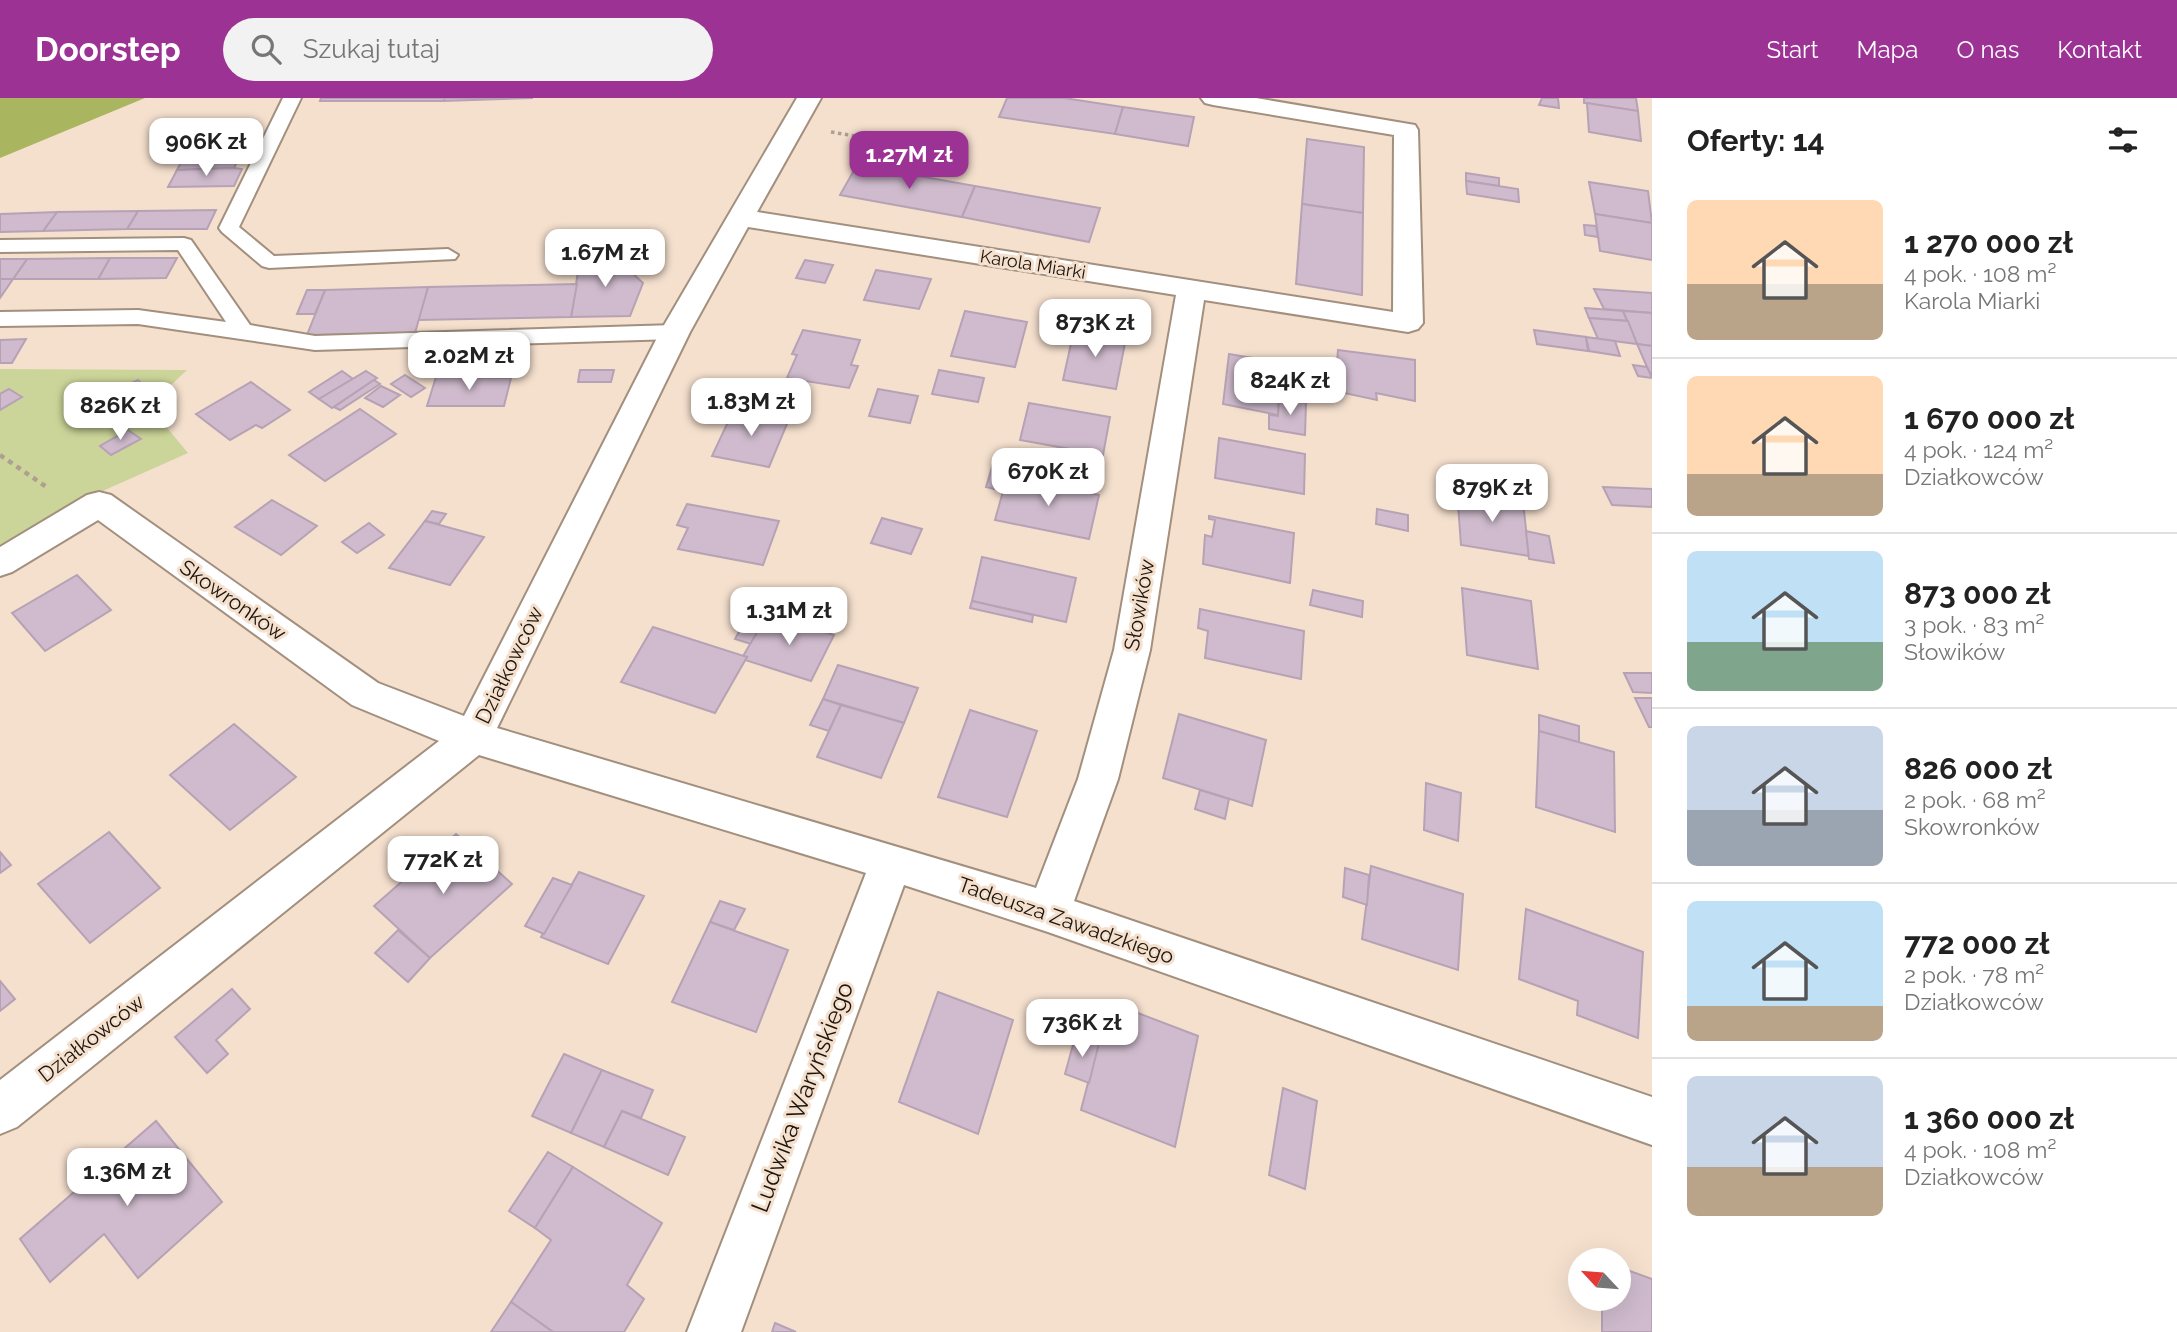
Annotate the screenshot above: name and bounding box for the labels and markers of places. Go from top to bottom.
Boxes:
pin: 906K zł [141,118,271,178]
pin: 1.27M zł [837,132,981,191]
pin: 1.67M zł [533,230,677,289]
pin: 873K zł [1030,300,1160,359]
pin: 2.02M zł [397,332,541,392]
pin: 824K zł [1225,358,1355,417]
pin: 1.83M zł [679,378,823,438]
pin: 826K zł [55,382,185,442]
pin: 670K zł [983,448,1113,508]
pin: 879K zł [1427,464,1557,524]
pin: 1.31M zł [717,588,861,647]
pin: 772K zł [378,836,508,896]
pin: 736K zł [1017,1000,1147,1059]
pin: 1.36M zł [55,1148,199,1208]

